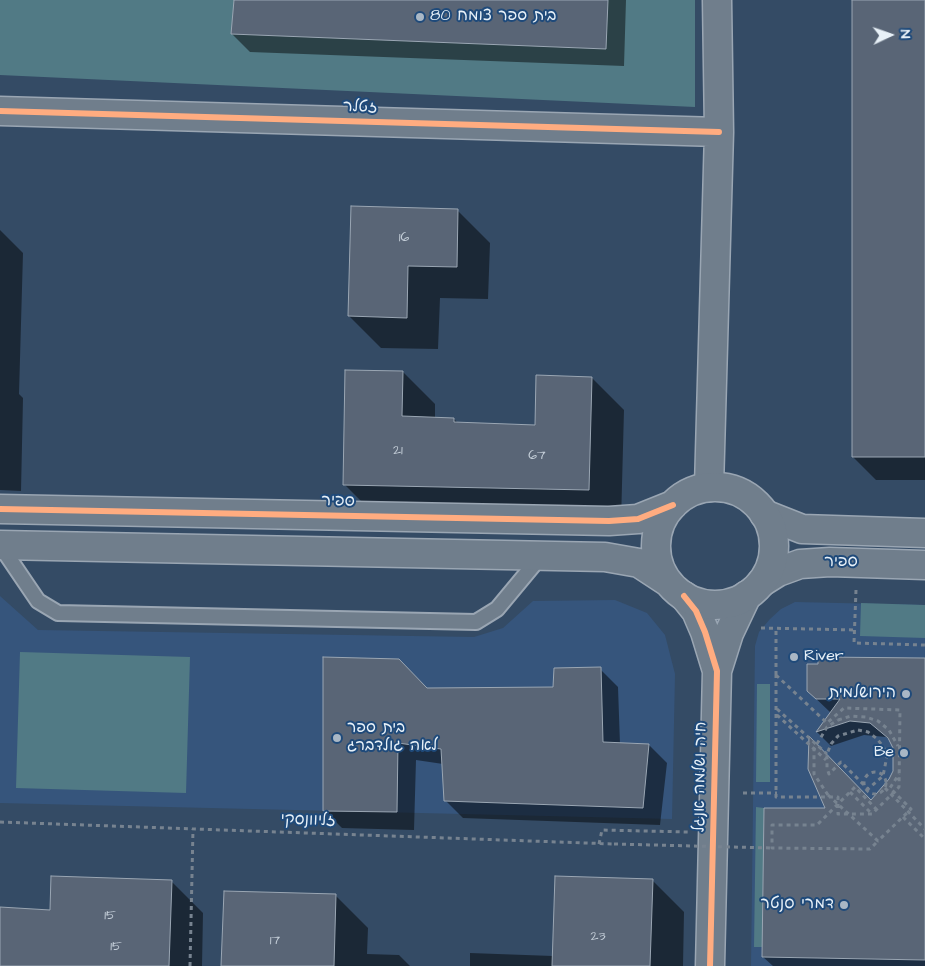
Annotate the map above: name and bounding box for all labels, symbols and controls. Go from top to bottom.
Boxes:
place label: בית ספר צומח 80 [430,7,556,27]
north arrow [865,10,915,60]
marker: בית ספר צומח 80 [414,11,426,23]
text: N [895,29,915,39]
street label: זטלר [343,98,377,118]
house number: 16 [399,230,409,246]
house number: 21 [393,443,403,459]
house number: 67 [528,448,546,464]
street label: ספיר [321,492,355,512]
street label: ספיר [824,553,858,573]
place label: River [804,647,844,667]
marker: River [788,651,800,663]
place label: הירושלמית [829,684,896,704]
marker: הירושלמית [900,688,912,700]
place label: בית ספר לאה גולדברג [347,719,438,757]
street label: חיה ושלמה אנגל [690,721,712,833]
marker: בית ספר לאה גולדברג [331,732,343,744]
place label: Be [874,743,894,763]
marker: Be [898,747,910,759]
street label: זליוונסקי [280,810,336,832]
place label: דמרי סנטר [761,895,834,915]
marker: דמרי סנטר [838,899,850,911]
house number: 15 [104,908,116,924]
house number: 23 [590,929,606,945]
house number: 17 [270,933,280,949]
house number: 15 [110,939,122,955]

